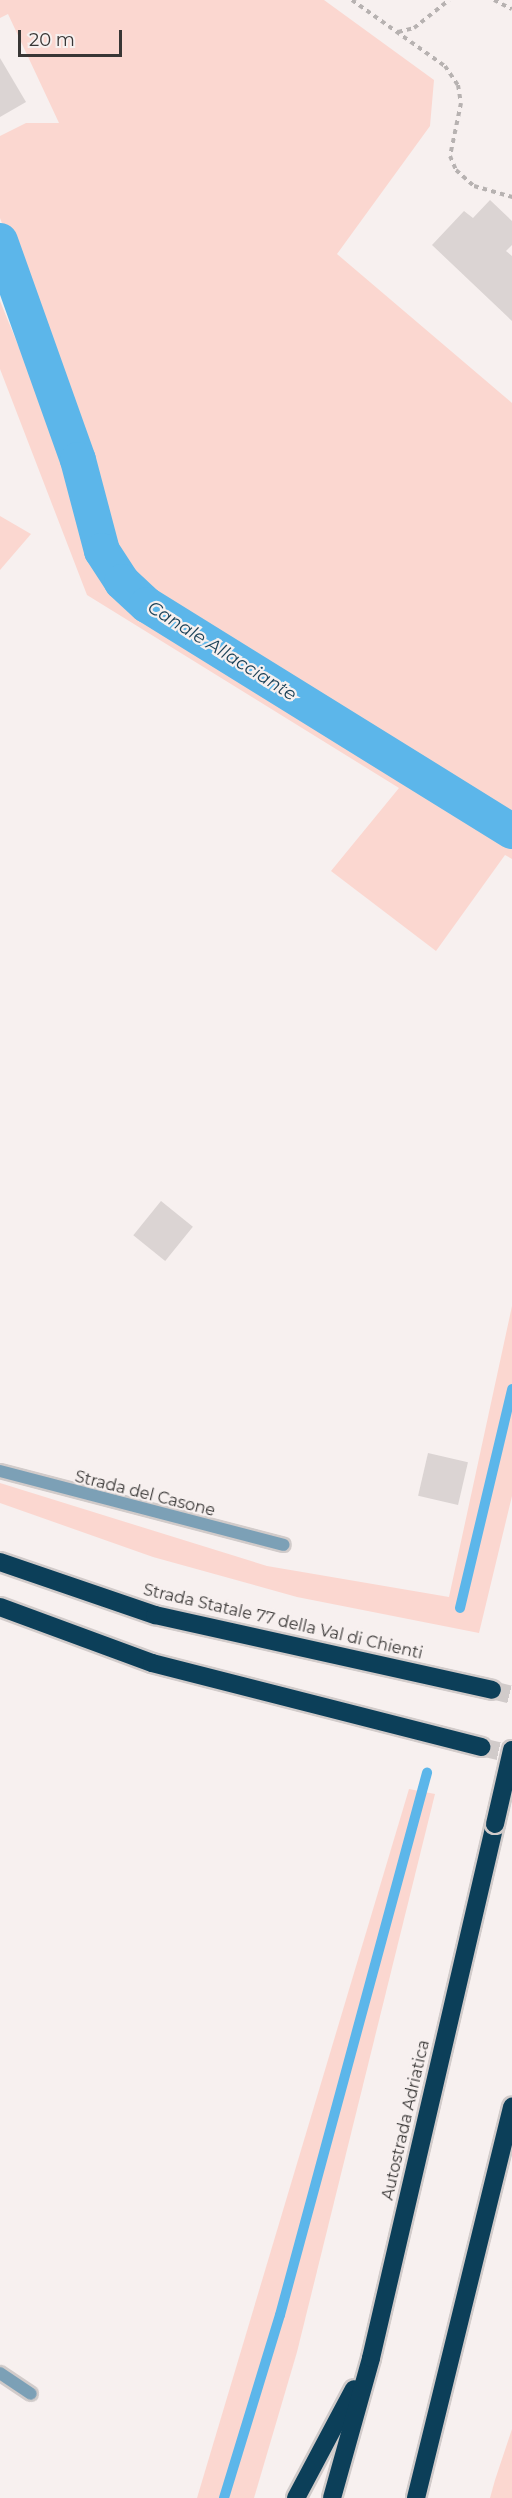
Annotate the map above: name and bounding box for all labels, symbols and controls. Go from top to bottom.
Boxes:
scale bar [21,18,124,56]
text: 20 m [29,29,75,51]
water label: Canale Allacciante [144,596,300,706]
street label: Strada del Casone [73,1467,217,1521]
street label: Strada Statale 77 della Val di Chienti [141,1580,425,1664]
street label: Autostrada Adriatica [378,2038,434,2202]

